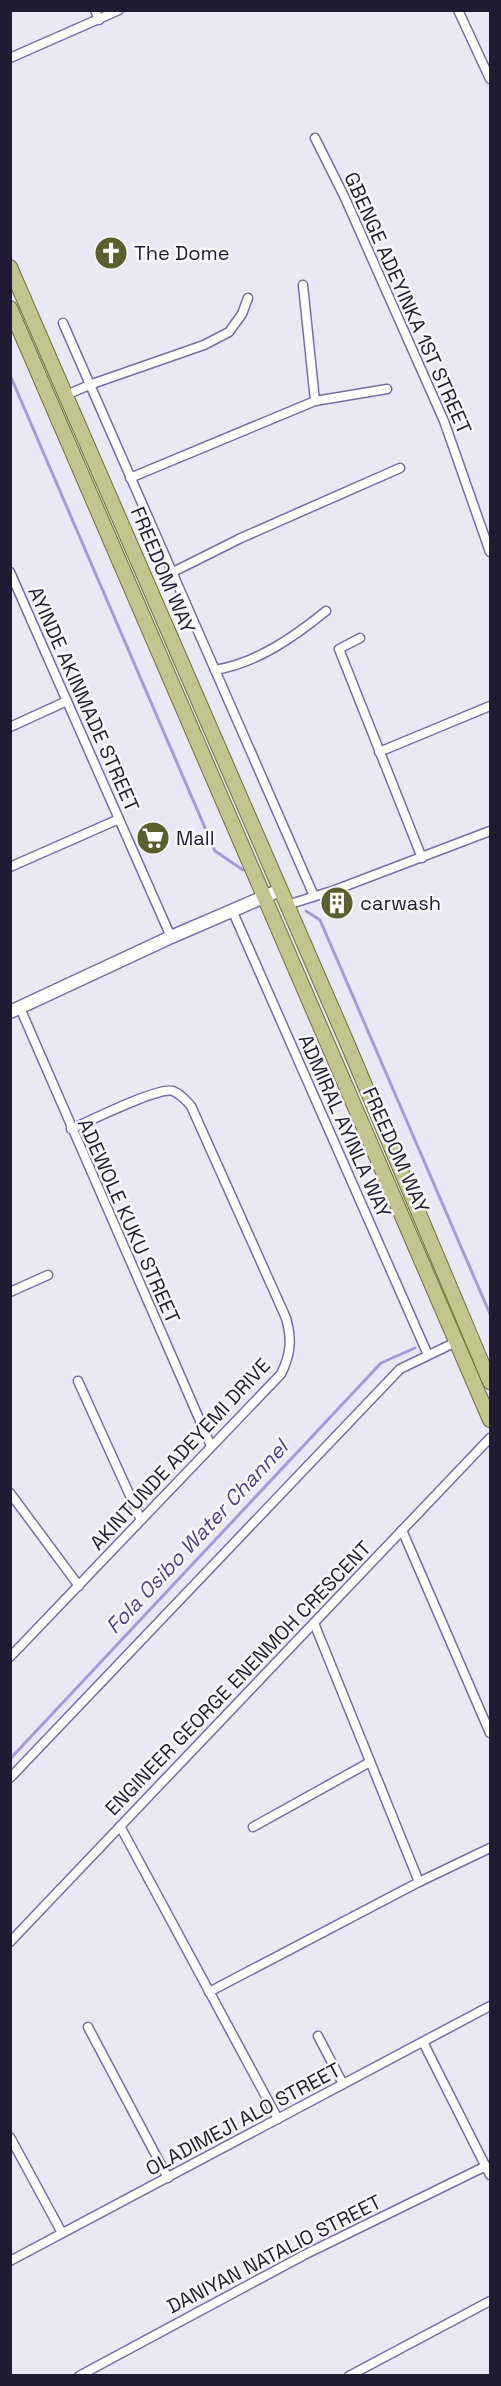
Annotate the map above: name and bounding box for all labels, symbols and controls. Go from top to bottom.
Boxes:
street label: GBENGE ADEYINKA 1ST STREET [338,168,478,438]
church icon: The Dome [93,235,129,271]
place label: The Dome [134,240,230,266]
street label: FREEDOM WAY [125,503,201,637]
street label: AYINDE AKINMADE STREET [23,582,146,816]
supermarket icon: Mall [135,820,171,856]
place label: Mall [176,825,215,851]
building icon: carwash [319,885,355,921]
place label: carwash [360,890,441,916]
street label: ADMIRAL AYINLA WAY [293,1030,397,1222]
street label: FREEDOM WAY [357,1083,435,1217]
street label: ADEWOLE KUKU STREET [72,1114,186,1328]
street label: AKINTUNDE ADEYEMI DRIVE [84,1353,276,1555]
water label: Fola Osibo Water Channel [100,1432,295,1639]
street label: ENGINEER GEORGE ENENMOH CRESCENT [99,1535,377,1821]
street label: OLADIMEJI ALO STREET [141,2056,345,2181]
street label: DANIYAN NATALIO STREET [162,2188,386,2319]

